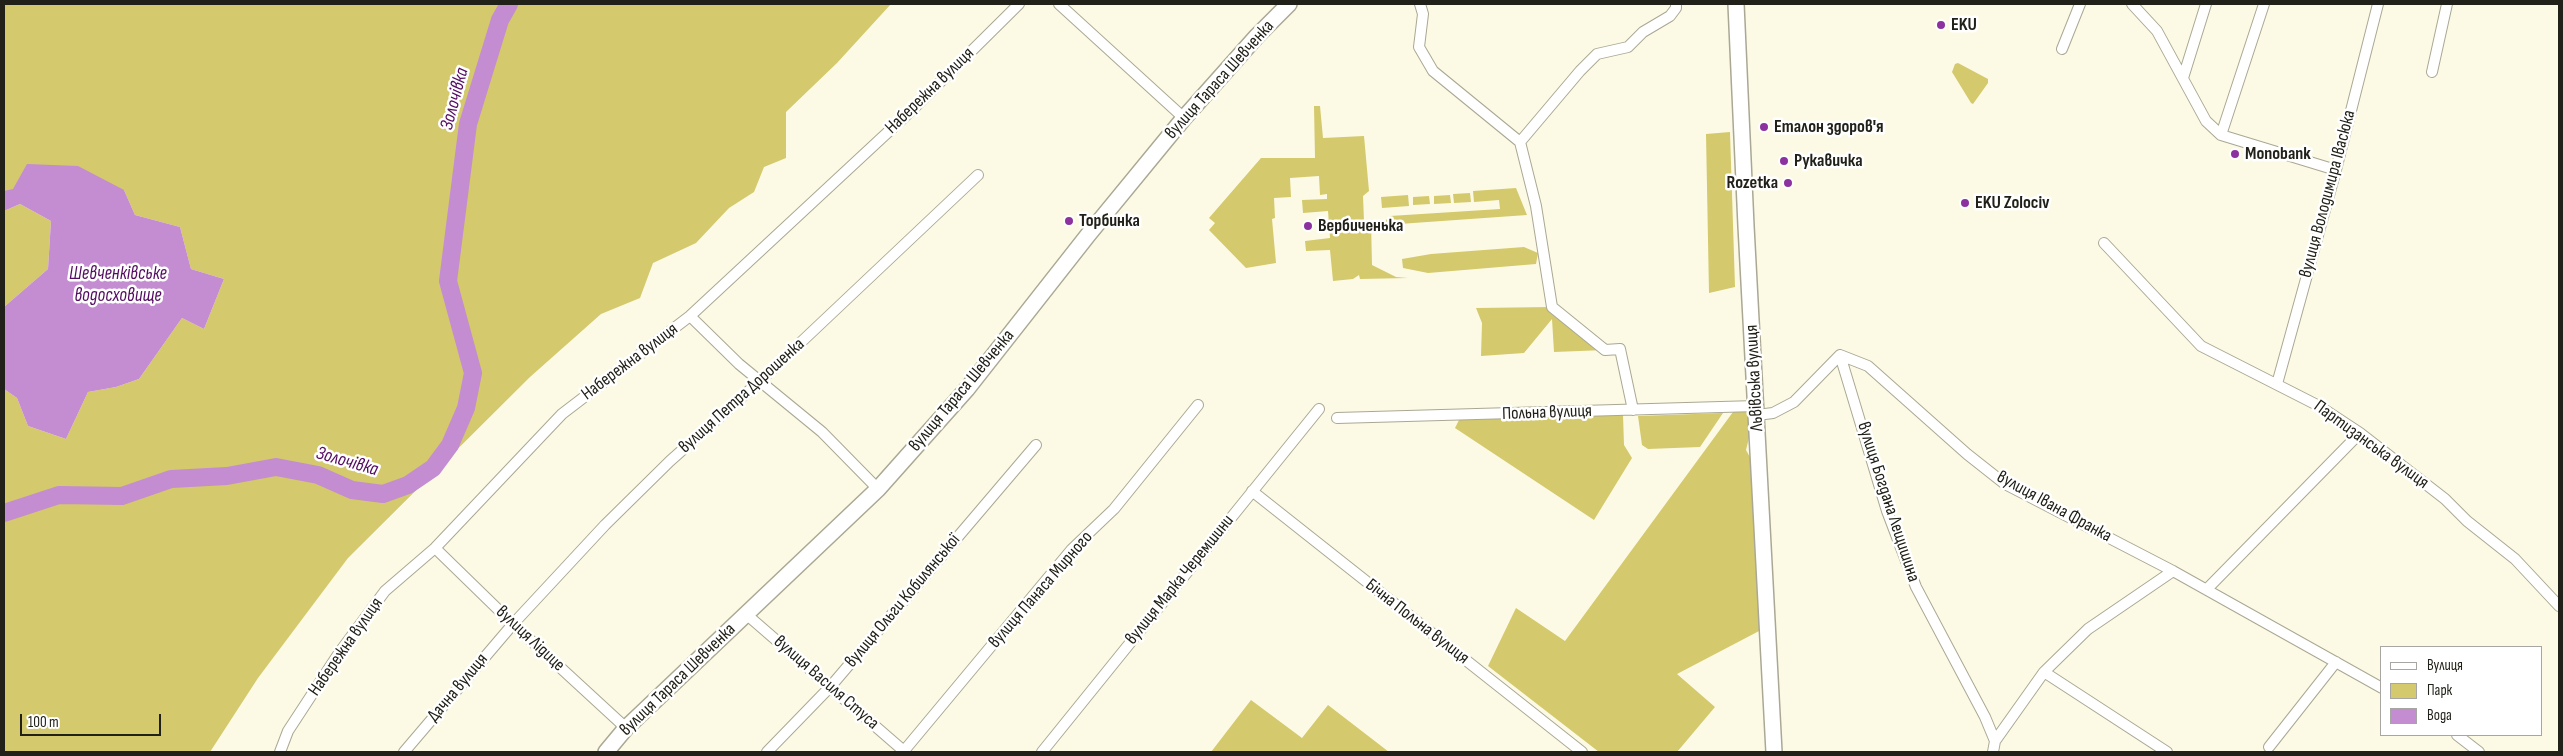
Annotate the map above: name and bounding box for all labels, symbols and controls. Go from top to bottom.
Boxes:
place label: EKU [1951,14,1977,36]
street label: вулиця Тараса Шевченка [1161,16,1279,144]
marker: EKU [1935,19,1947,31]
street label: Набережна вулиця [881,43,979,139]
water label: Золочівка [436,65,474,133]
street label: вулиця Володимира Івасюка [2295,108,2361,280]
place label: Еталон здоров'я [1774,116,1884,138]
marker: Еталон здоров'я [1758,121,1770,133]
place label: Monobank [2245,143,2311,165]
marker: Monobank [2229,148,2241,160]
place label: Рукавичка [1794,150,1863,172]
marker: Рукавичка [1778,155,1790,167]
place label: Rozetka [1727,172,1778,194]
marker: Rozetka [1782,177,1794,189]
place label: EKU Zolociv [1975,192,2050,214]
marker: EKU Zolociv [1959,197,1971,209]
place label: Торбинка [1079,210,1140,232]
marker: Торбинка [1063,215,1075,227]
place label: Вербиченька [1318,215,1403,237]
marker: Вербиченька [1302,220,1314,232]
water label: Шевченківське водосховище [69,263,167,307]
street label: Набережна вулиця [577,319,683,405]
street label: Львівська вулиця [1741,324,1769,432]
street label: вулиця Тараса Шевченка [905,326,1019,456]
street label: вулиця Петра Дорошенка [675,334,809,458]
street label: Партизанська вулиця [2309,396,2433,494]
street label: Польна вулиця [1502,401,1592,425]
street label: вулиця Богдана Лещишина [1852,419,1924,585]
water label: Золочівка [313,442,381,482]
street label: вулиця Івана Франка [1993,467,2115,547]
street label: вулиця Марка Черемшини [1121,511,1239,649]
street label: вулиця Панаса Мирного [984,527,1098,653]
street label: вулиця Ольги Кобилянської [841,530,965,672]
street label: Бічна Польна вулиця [1361,575,1473,669]
street label: Набережна вулиця [304,594,388,700]
street label: вулиця Лідице [491,602,569,676]
street label: вулиця Тараса Шевченка [616,619,740,741]
street label: вулиця Василя Стуса [769,631,883,735]
legend [2380,646,2543,736]
street label: Дачна вулиця [423,649,493,727]
text: Вулиця [2427,656,2463,675]
text: Парк [2427,681,2452,700]
scale bar [22,704,164,736]
text: Вода [2427,706,2452,725]
text: 100 m [28,713,59,732]

